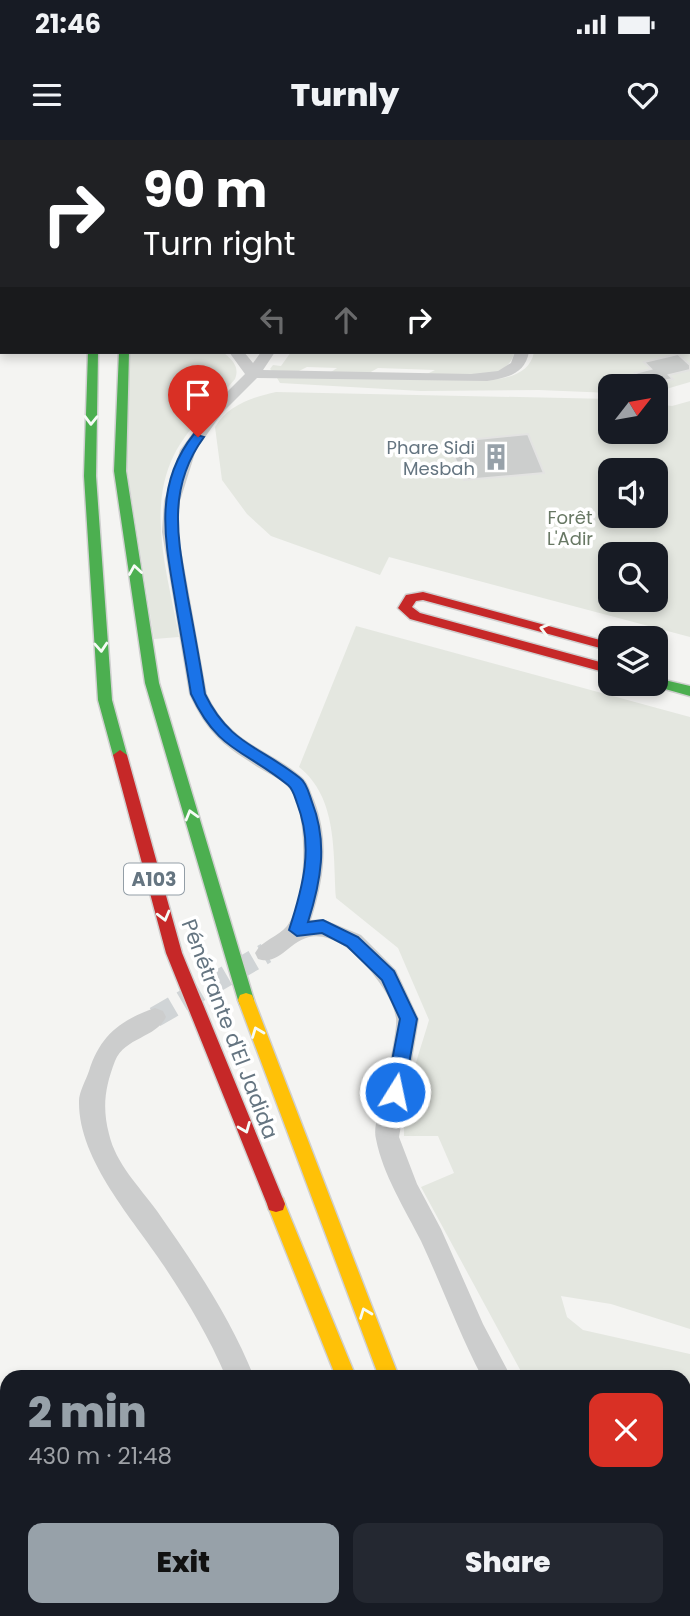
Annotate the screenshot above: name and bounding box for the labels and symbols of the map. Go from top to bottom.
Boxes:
pin [168,365,228,437]
north arrow [598,374,668,444]
one-way arrow [83,415,99,426]
place label: Phare Sidi Mesbah [387,435,475,481]
building icon: Phare Sidi Mesbah [481,442,511,472]
park label: Forêt L'Adir [547,505,593,551]
one-way arrow [128,564,143,576]
one-way arrow [539,623,551,637]
one-way arrow [93,642,108,653]
one-way arrow [185,809,200,821]
road number: A103 [124,864,184,894]
one-way arrow [155,909,170,921]
street label: Pénétrante d'El Jadida [175,915,285,1143]
one-way arrow [252,1027,266,1039]
position arrow [358,1055,432,1129]
one-way arrow [236,1121,250,1133]
one-way arrow [359,1308,373,1320]

